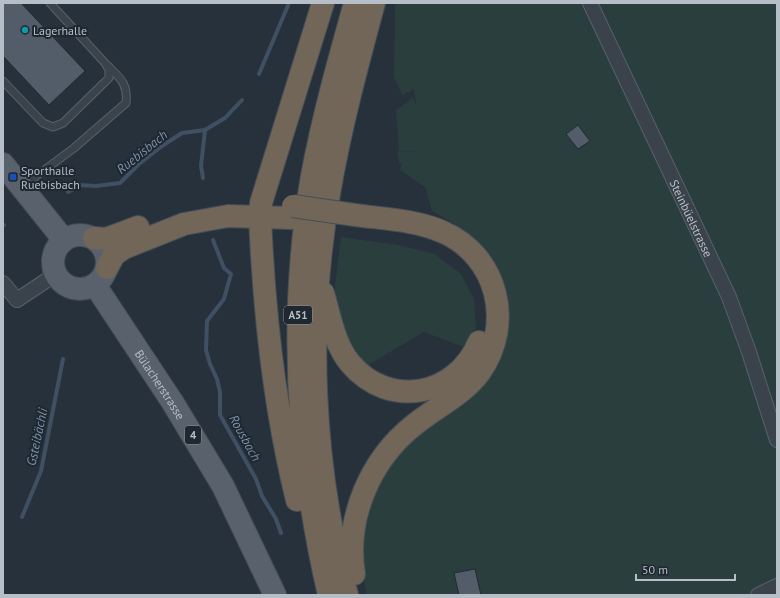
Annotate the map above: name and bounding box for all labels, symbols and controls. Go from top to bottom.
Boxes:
place label: Lagerhalle [33,23,87,38]
marker: Lagerhalle [20,25,30,35]
water label: Ruebisbach [113,126,171,178]
place label: Sporthalle Ruebisbach [21,163,80,192]
marker: Sporthalle Ruebisbach [8,172,18,182]
street label: Steinbüelstrasse [667,177,717,259]
road number: A51 [284,306,312,324]
street label: Bülacherstrasse [132,347,189,422]
water label: Gsteibächli [23,406,52,467]
water label: Rousbach [225,412,265,464]
road number: 4 [185,426,201,444]
scale bar [636,556,735,582]
text: 50 m [642,562,668,577]

